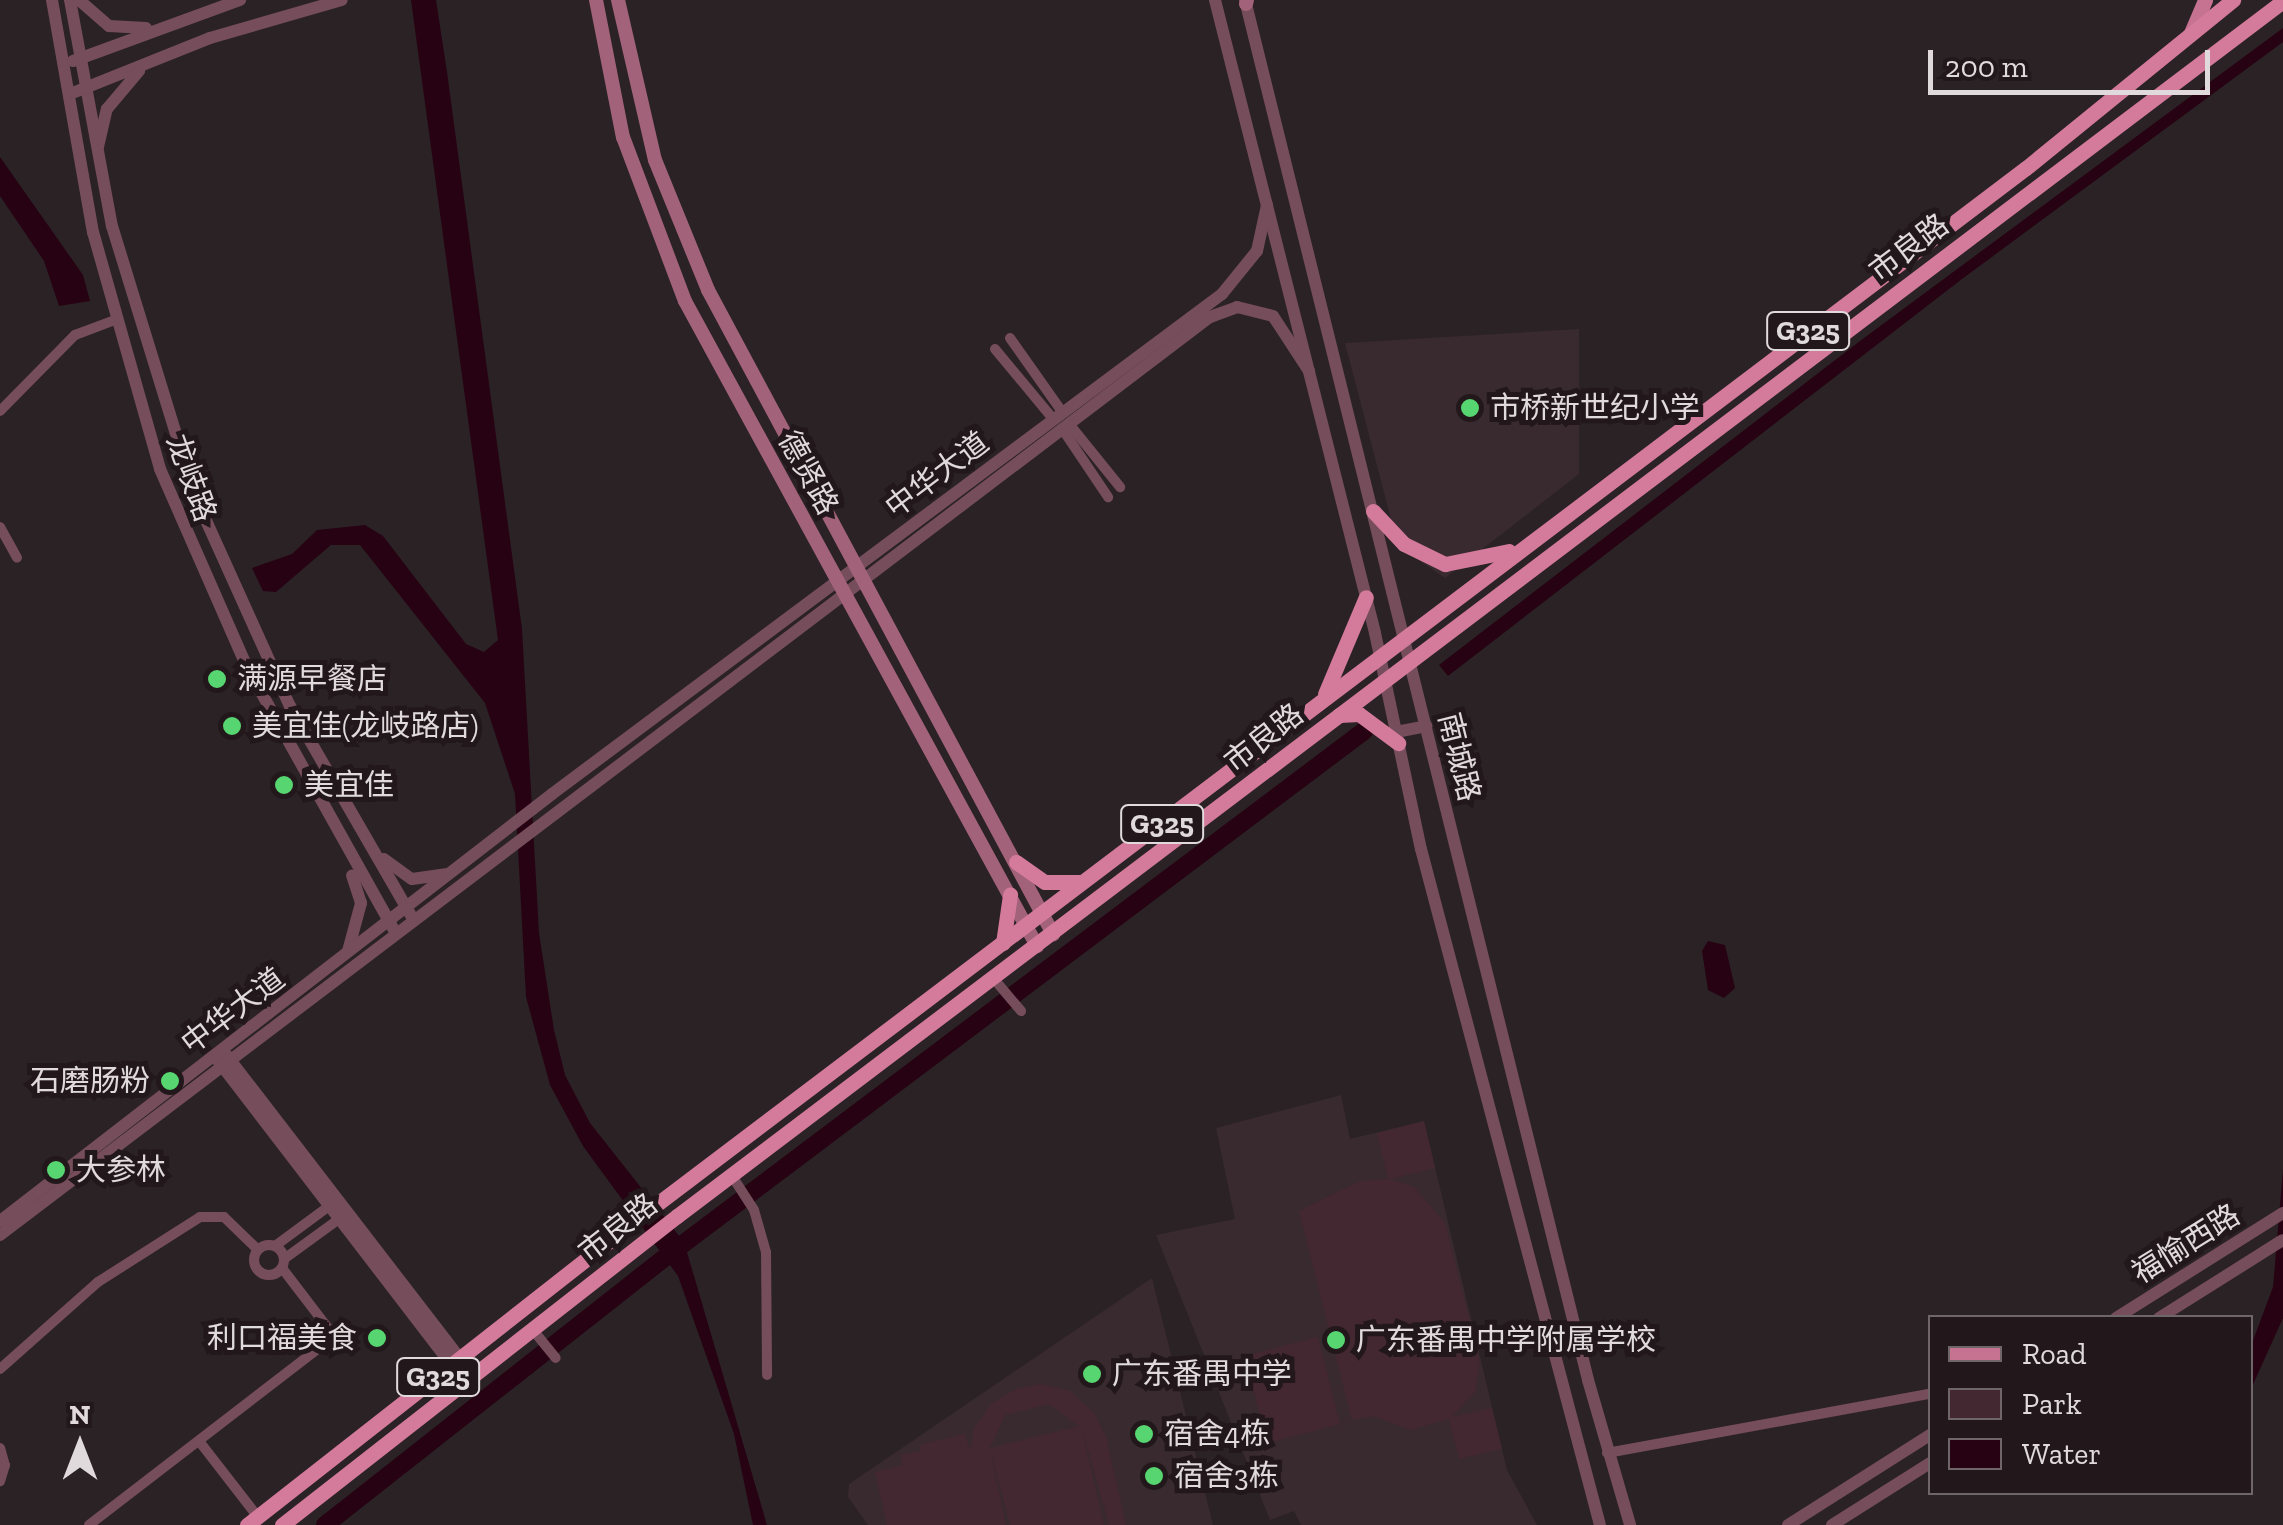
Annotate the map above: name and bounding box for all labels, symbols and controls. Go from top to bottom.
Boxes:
scale bar [1933,30,2216,92]
text: 200 m [1945,49,2028,85]
street label: 市良路 [1862,207,1956,289]
road number: G325 [1766,308,1850,354]
place label: 市桥新世纪小学 [1490,390,1700,426]
marker: 市桥新世纪小学 [1459,397,1481,419]
street label: 德贤路 [770,425,846,521]
street label: 中华大道 [878,425,996,525]
street label: 龙岐路 [159,430,223,526]
place label: 满源早餐店 [237,661,387,697]
marker: 满源早餐店 [206,668,228,690]
street label: 市良路 [1217,696,1311,780]
place label: 美宜佳(龙岐路店) [252,708,478,744]
street label: 南城路 [1431,709,1487,805]
marker: 美宜佳(龙岐路店) [221,715,243,737]
place label: 美宜佳 [304,767,394,803]
marker: 美宜佳 [273,774,295,796]
road number: G325 [1120,801,1204,847]
street label: 中华大道 [174,961,292,1061]
place label: 石磨肠粉 [30,1063,150,1099]
marker: 石磨肠粉 [159,1070,181,1092]
place label: 大参林 [76,1152,166,1188]
marker: 大参林 [45,1159,67,1181]
street label: 市良路 [571,1186,665,1270]
street label: 福愉西路 [2126,1197,2246,1291]
legend [1928,1315,2253,1495]
place label: 利口福美食 [207,1320,357,1356]
place label: 广东番禺中学附属学校 [1356,1322,1656,1358]
marker: 利口福美食 [366,1327,388,1349]
marker: 广东番禺中学附属学校 [1325,1329,1347,1351]
text: Road [2022,1336,2087,1372]
road number: G325 [396,1354,480,1400]
place label: 广东番禺中学 [1112,1356,1292,1392]
marker: 广东番禺中学 [1081,1363,1103,1385]
text: Park [2022,1386,2082,1422]
north arrow [30,1395,130,1495]
text: N [69,1398,91,1431]
place label: 宿舍4栋 [1164,1416,1270,1452]
marker: 宿舍4栋 [1133,1423,1155,1445]
text: Water [2022,1436,2101,1472]
place label: 宿舍3栋 [1174,1458,1279,1494]
marker: 宿舍3栋 [1143,1465,1165,1487]

